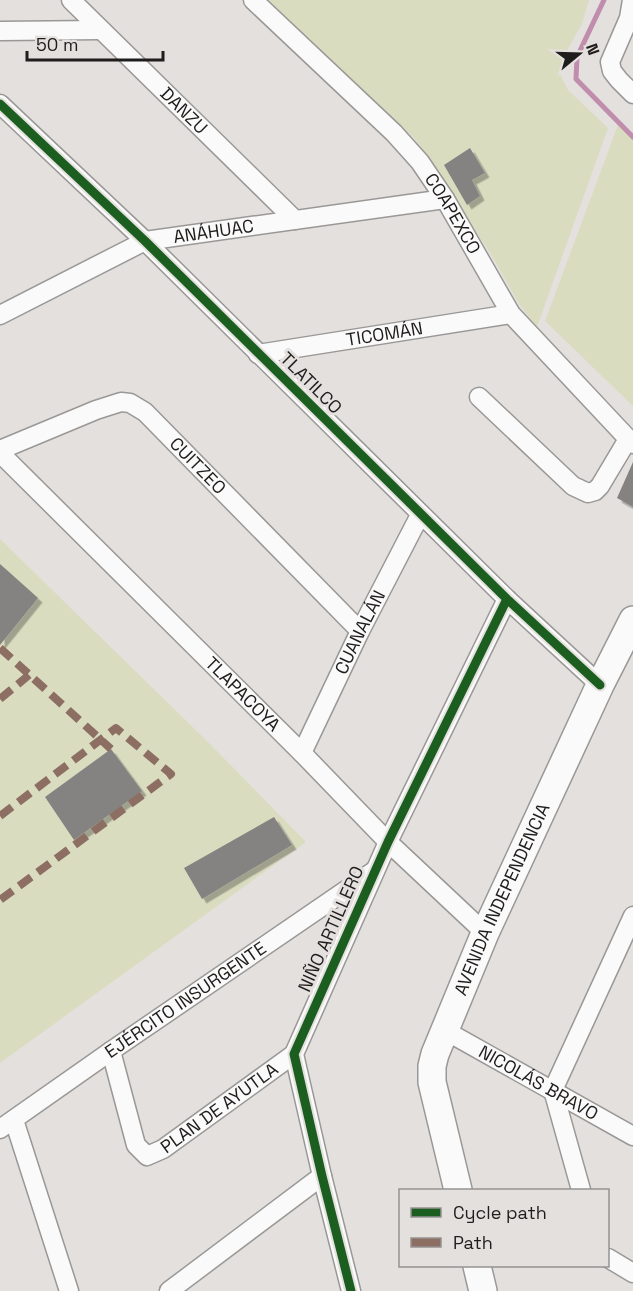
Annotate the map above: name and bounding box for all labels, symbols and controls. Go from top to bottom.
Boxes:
scale bar [27,24,164,62]
north arrow [549,24,609,84]
text: 50 m [36,33,78,56]
text: N [581,41,604,58]
street label: DANZU [156,82,213,139]
street label: COAPEXCO [420,169,486,258]
street label: ANÁHUAC [172,214,255,248]
street label: TICOMÁN [344,316,424,351]
street label: TLATILCO [275,347,347,419]
street label: CUITZEO [165,432,231,499]
street label: CUANALÁN [329,586,390,678]
street label: TLAPACOYA [201,651,285,736]
street label: AVENIDA INDEPENDENCIA [449,799,555,999]
street label: NIÑO ARTILLERO [293,862,369,995]
street label: EJÉRCITO INSURGENTE [100,936,270,1063]
street label: NICOLÁS BRAVO [475,1040,602,1125]
street label: PLAN DE AYUTLA [156,1057,282,1158]
legend [399,1189,609,1267]
text: Cycle path [453,1201,547,1224]
text: Path [453,1231,493,1254]

